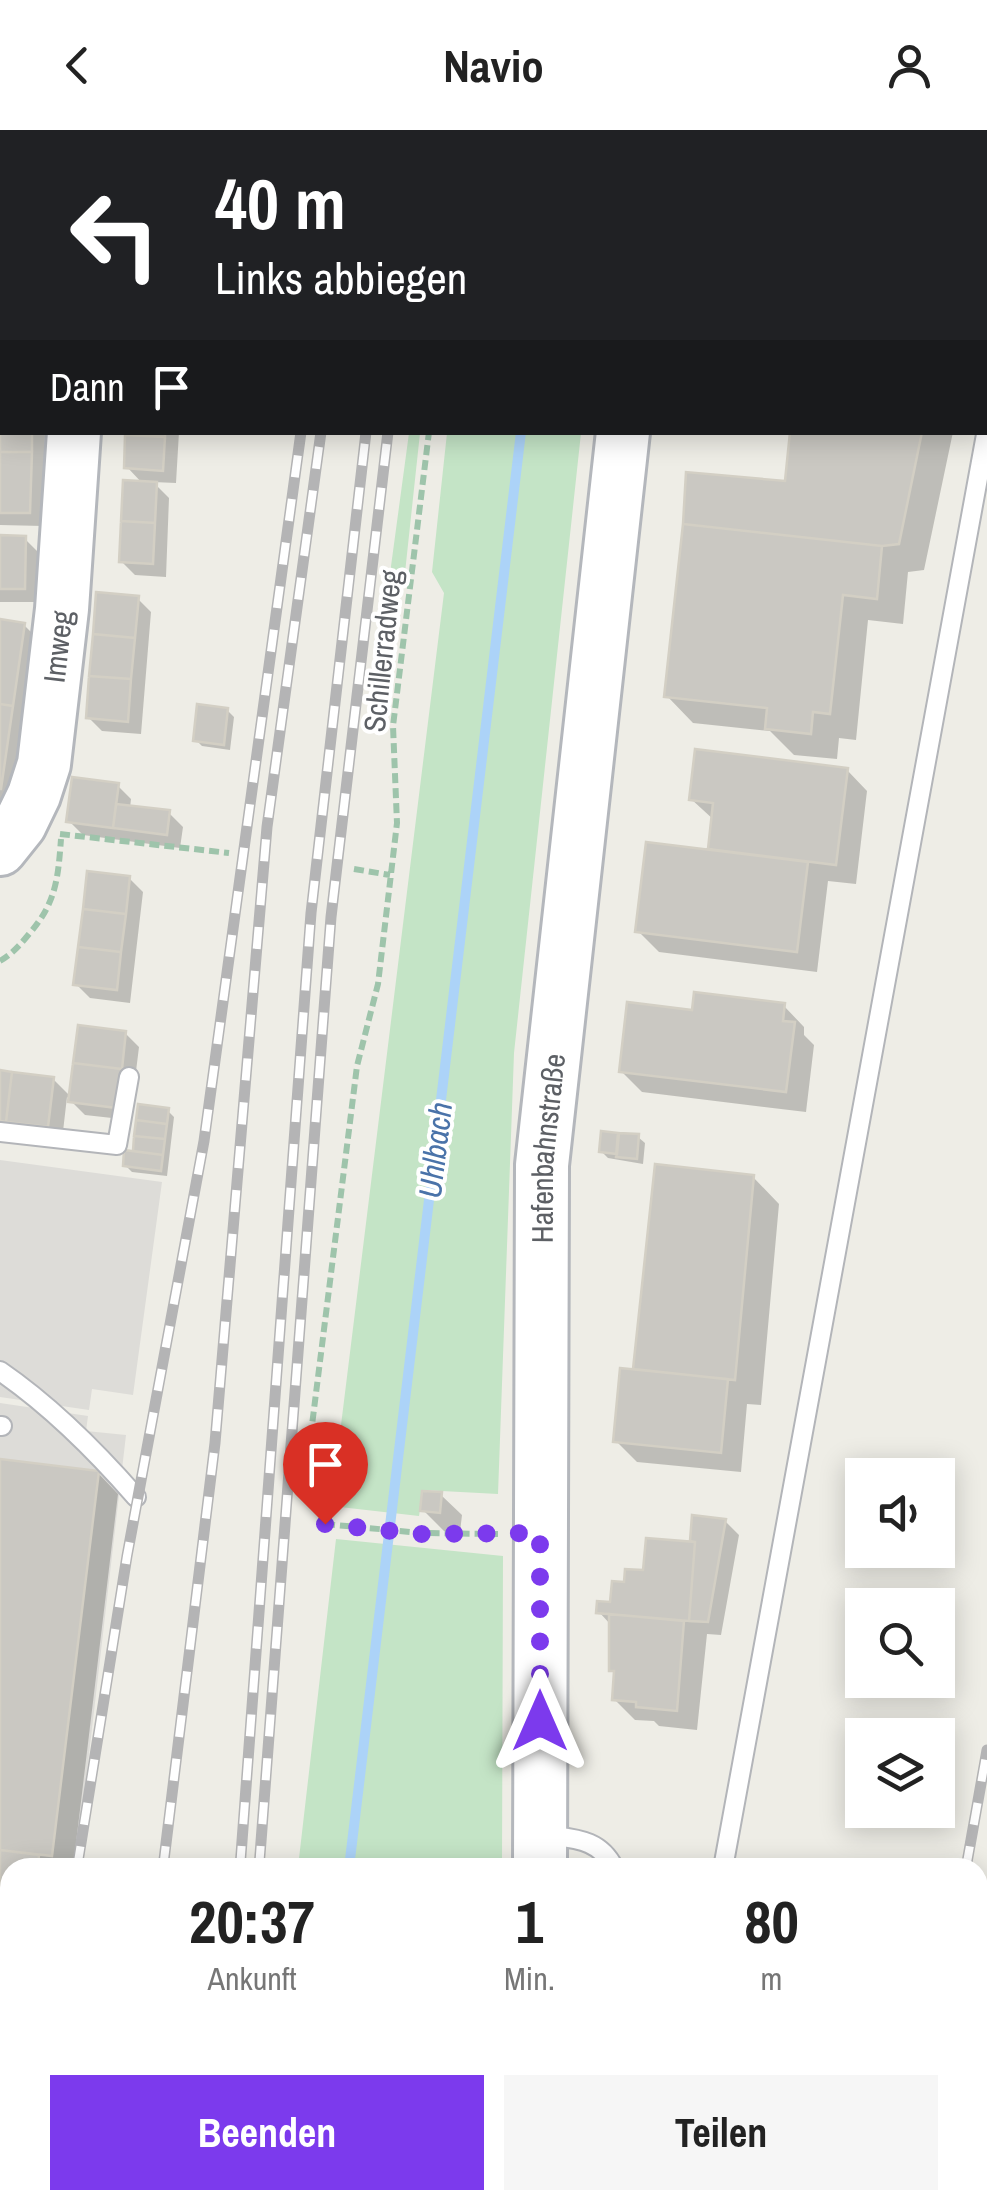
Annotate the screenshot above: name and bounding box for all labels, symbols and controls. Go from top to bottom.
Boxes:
text: Navio [443,35,544,96]
icon: back [50,38,105,93]
icon: person [882,38,937,93]
text: 40 m [215,157,346,251]
icon: left [50,170,180,300]
text: Links abbiegen [215,247,467,308]
icon: arrive [144,360,199,415]
text: Dann [50,362,124,413]
street label: Schillerradweg [354,568,410,734]
street label: Imweg [34,608,82,685]
street label: Hafenbahnstraße [522,1051,574,1243]
water label: Uhlbach [408,1100,462,1200]
pin [283,1422,368,1525]
icon: arrive [298,1437,353,1492]
map controls [845,1458,955,1828]
button: sound [845,1458,955,1568]
button: search [845,1588,955,1698]
position arrow [488,1669,592,1773]
button: layers [845,1718,955,1828]
text: 20:37 [189,1881,315,1962]
text: 1 [516,1881,543,1962]
text: 80 [744,1881,799,1962]
text: Ankunft [208,1957,297,2000]
text: Min. [504,1957,555,2000]
text: m [761,1957,782,2000]
button: Beenden [50,2075,484,2190]
button: Teilen [504,2075,938,2190]

